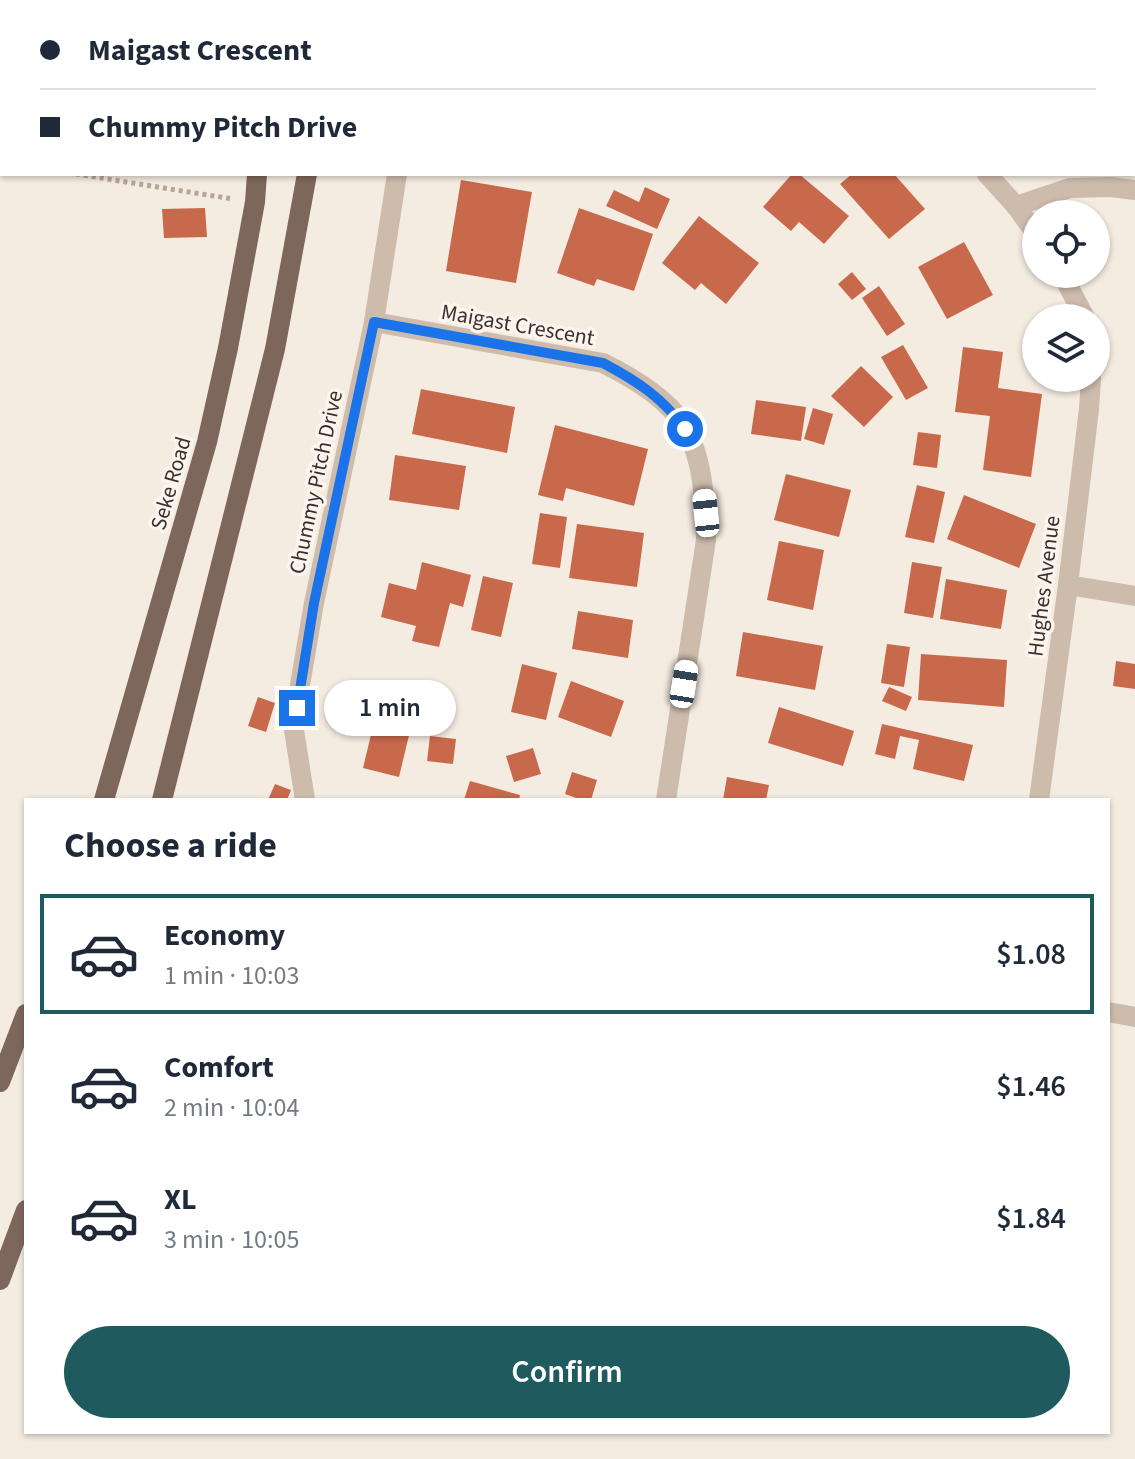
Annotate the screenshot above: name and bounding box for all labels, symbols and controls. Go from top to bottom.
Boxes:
text: Maigast Crescent [88,29,312,72]
text: Chummy Pitch Drive [88,106,357,149]
map controls [1022,200,1110,392]
button: locate [1022,200,1110,288]
street label: Maigast Crescent [439,296,597,354]
button: layers [1022,304,1110,392]
street label: Chummy Pitch Drive [281,387,351,577]
route start [667,411,703,447]
street label: Seke Road [142,433,200,534]
car [692,488,720,538]
street label: Hughes Avenue [1019,514,1069,658]
car [668,658,700,710]
callout: 1 min [325,680,457,736]
text: 1 min [359,689,421,726]
route end [279,690,315,726]
text: Choose a ride [64,820,277,871]
text: Economy [164,914,285,957]
icon: car [68,918,140,990]
text: $1.08 [996,933,1066,976]
text: 1 min · 10:03 [164,957,299,994]
text: Comfort [164,1046,274,1089]
icon: car [68,1050,140,1122]
text: $1.46 [996,1065,1066,1108]
text: 2 min · 10:04 [164,1089,299,1126]
text: XL [164,1178,197,1221]
icon: car [68,1182,140,1254]
text: $1.84 [996,1197,1066,1240]
text: 3 min · 10:05 [164,1221,299,1258]
button: Confirm [64,1326,1070,1418]

